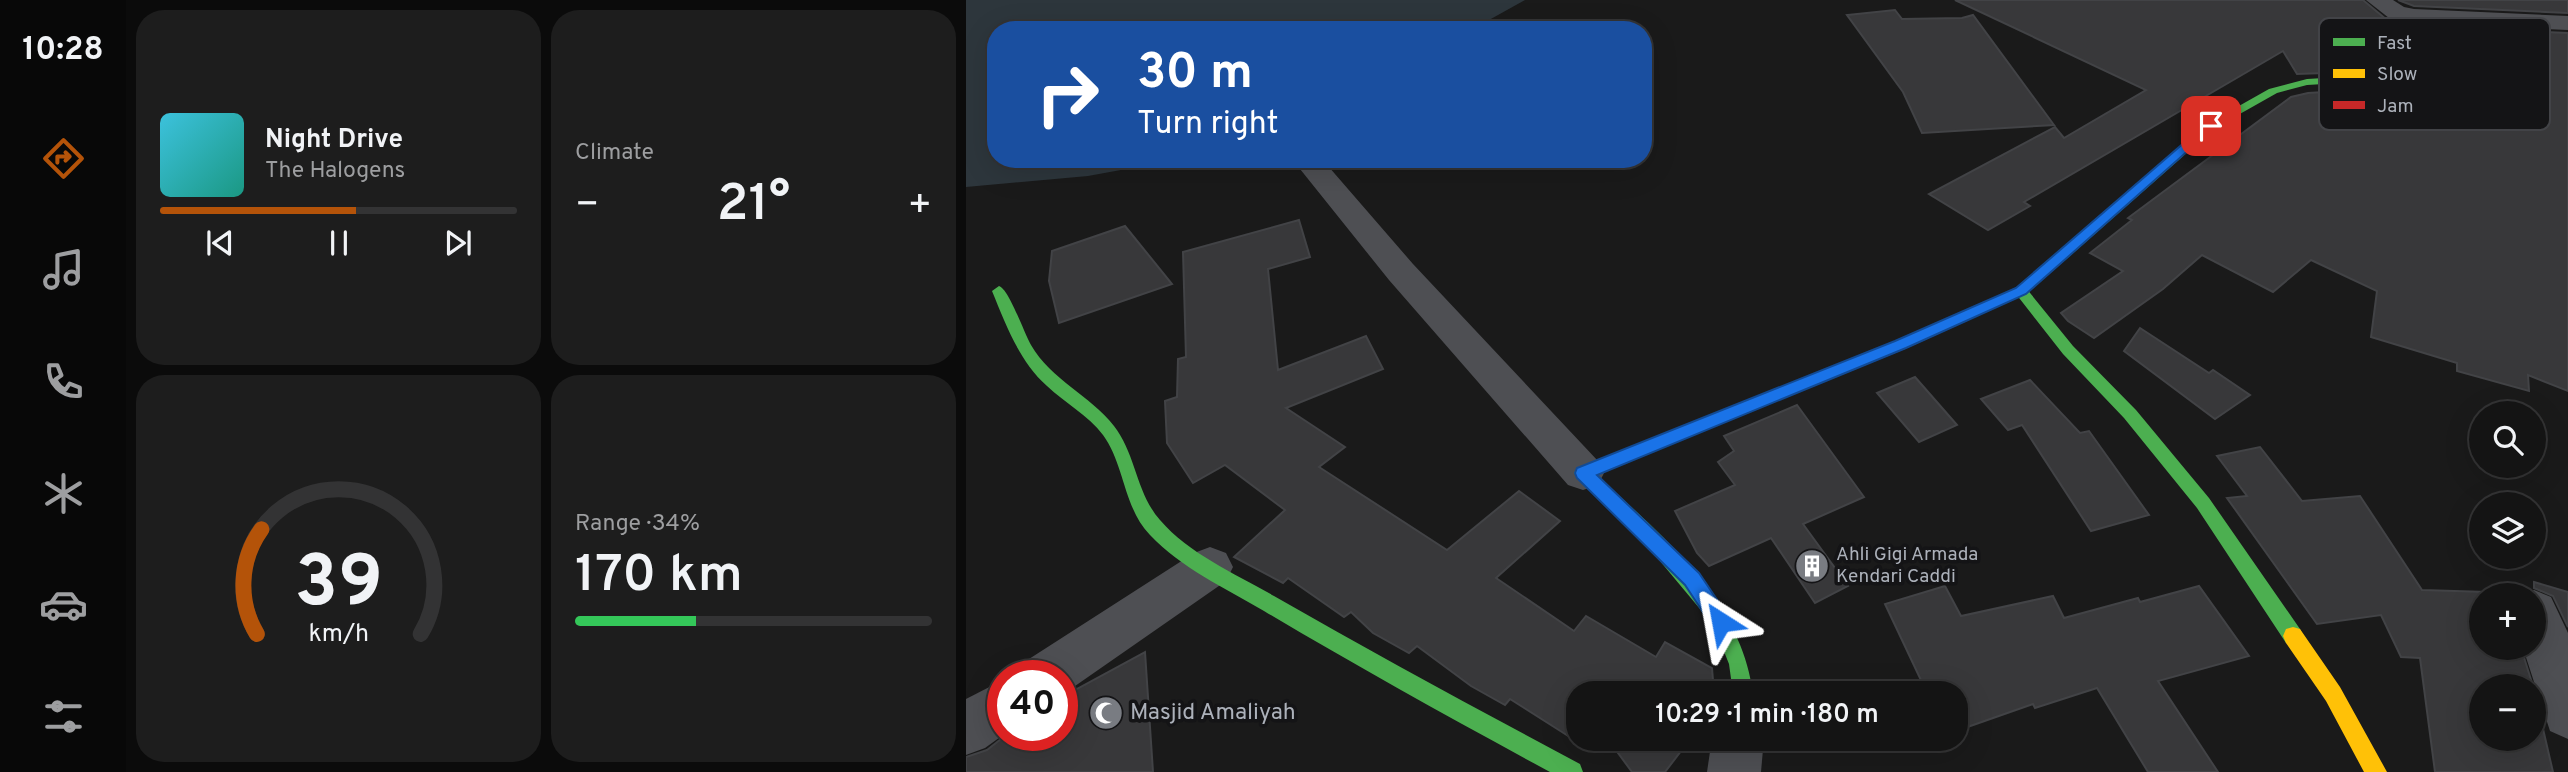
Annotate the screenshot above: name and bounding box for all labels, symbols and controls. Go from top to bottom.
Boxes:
legend [2319,18,2550,130]
text: 10:28 [22,31,104,71]
text: Fast [2377,32,2412,56]
text: 30 m [1137,44,1253,106]
icon: right [1022,49,1113,140]
text: Slow [2377,63,2417,87]
text: Jam [2377,95,2414,119]
pin [2181,96,2241,156]
text: Turn right [1137,105,1279,145]
icon: arrive [2192,107,2230,145]
text: Night Drive [265,124,403,157]
icon: directions [39,134,88,183]
text: Climate [575,139,654,168]
text: The Halogens [265,157,405,186]
text: 21° [717,173,790,239]
text: − [575,182,600,231]
text: + [907,182,932,231]
icon: previous [201,224,239,262]
icon: pause [320,224,358,262]
icon: next [439,224,477,262]
icon: music [39,245,88,294]
icon: phone [39,357,88,406]
map controls [2469,401,2546,751]
button: search [2469,401,2546,478]
icon: climate [39,469,88,518]
button: layers [2469,492,2546,569]
text: Range · 34% [575,510,700,539]
text: 39 [294,541,383,633]
place label: Ahli Gigi Armada Kendari Caddi [1836,543,1978,589]
text: 170 km [575,544,743,610]
building icon: Ahli Gigi Armada Kendari Caddi [1793,547,1831,585]
icon: car [39,580,88,629]
button: + [2469,583,2546,660]
position arrow [1684,585,1758,659]
text: km/h [308,619,369,651]
speed limit sign: 40 [987,660,1078,751]
button: − [2469,674,2546,751]
icon: filters [39,692,88,741]
mosque icon: Masjid Amaliyah [1087,694,1125,732]
place label: Masjid Amaliyah [1130,699,1296,728]
text: 10:29 · 1 min · 180 m [1655,699,1879,732]

